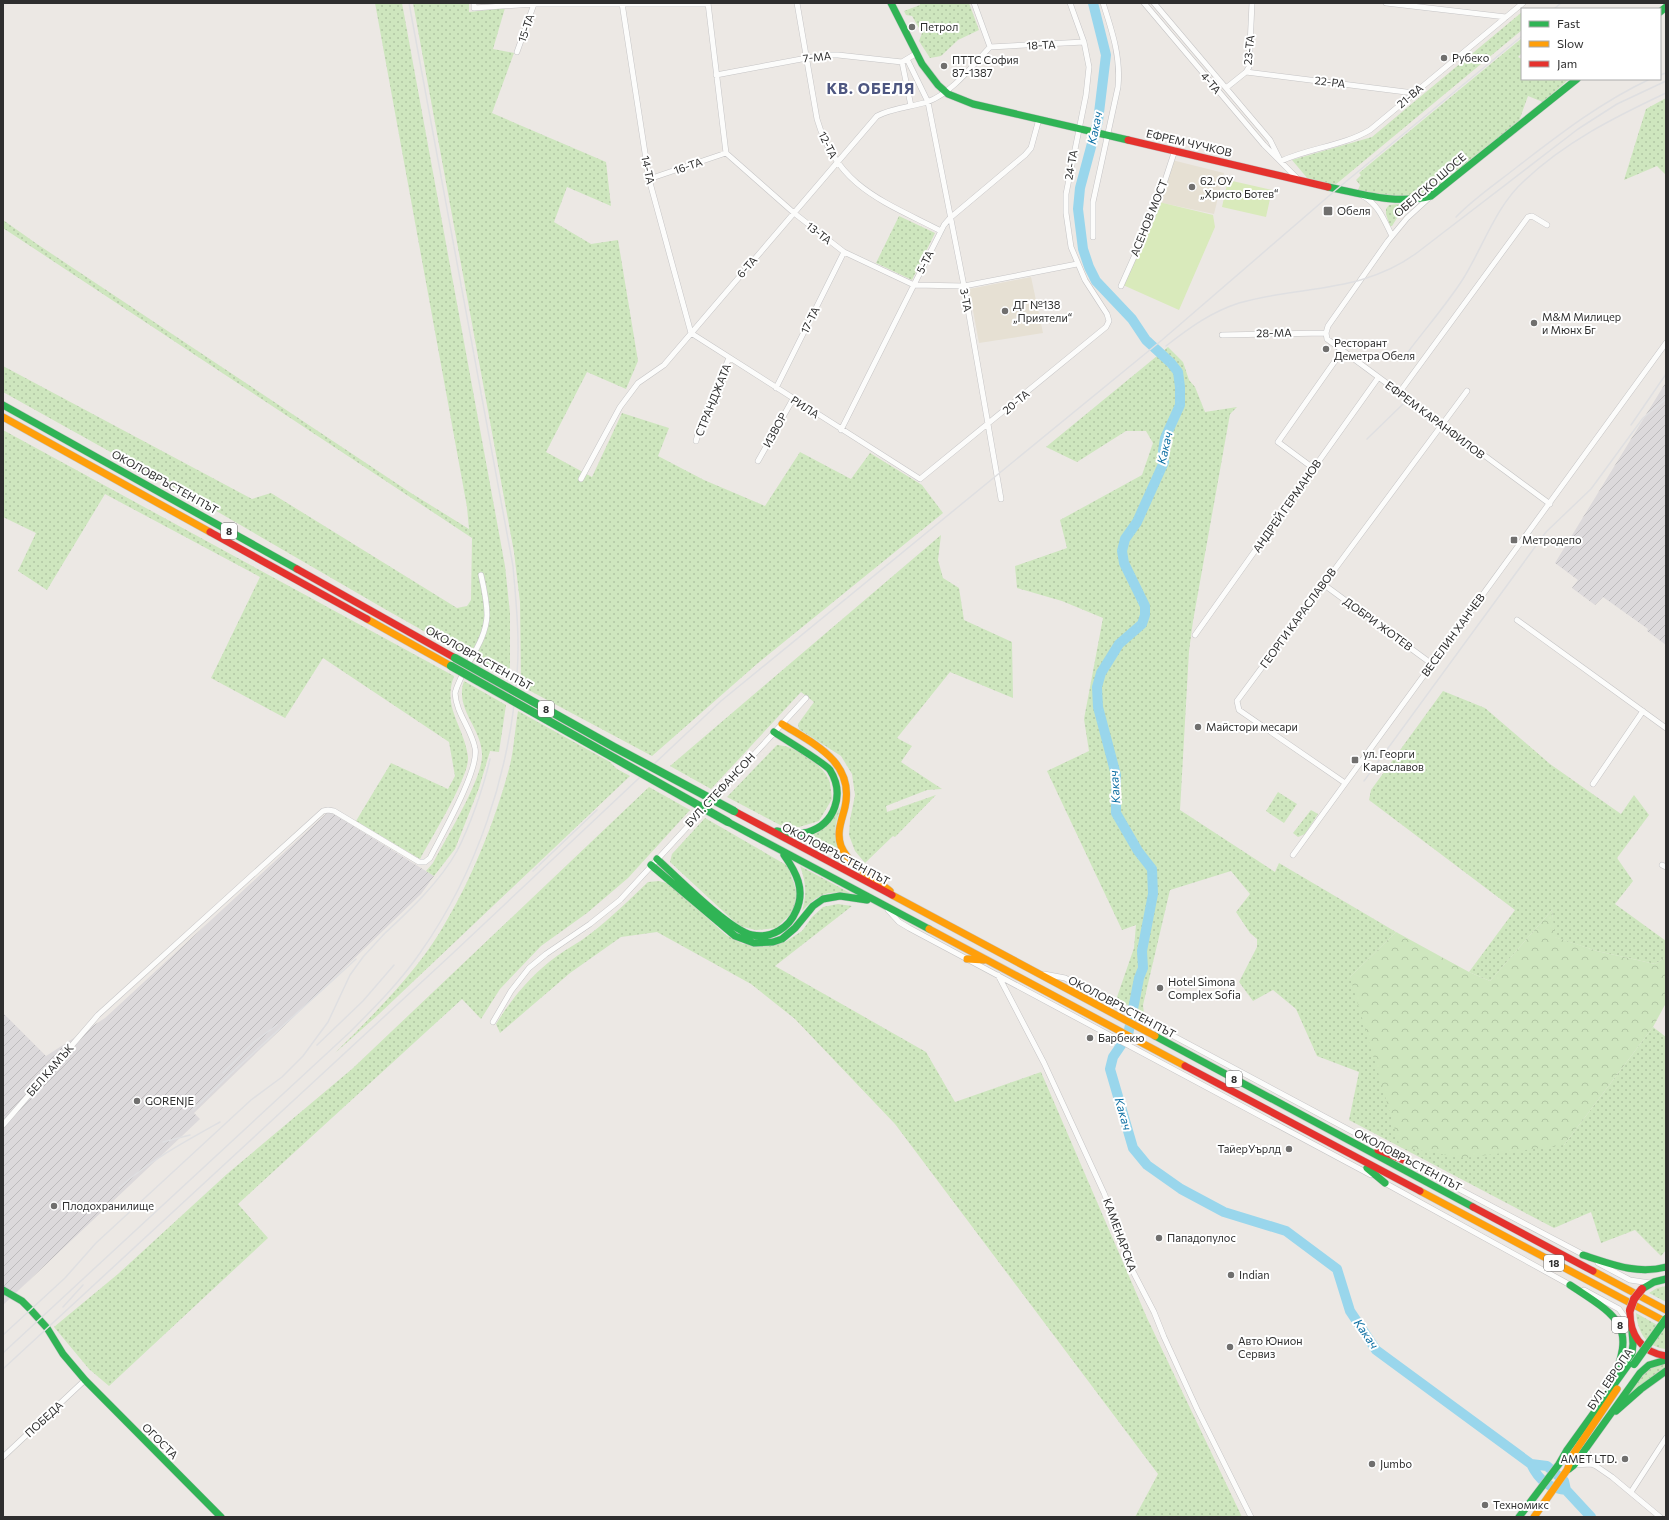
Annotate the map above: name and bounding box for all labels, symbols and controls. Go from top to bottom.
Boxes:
legend [1521,8,1661,80]
street label: 15-ТА [515,12,536,44]
text: Fast [1557,16,1580,30]
place label: Петрол [920,20,958,33]
marker: Петрол [907,22,917,32]
street label: 23-ТА [1240,34,1257,66]
text: Slow [1557,36,1584,50]
street label: 18-ТА [1026,37,1056,52]
street label: 7-МА [802,49,832,64]
place label: Рубеко [1452,51,1490,64]
place label: ПТТС София 87-1387 [952,53,1018,79]
marker: Рубеко [1439,53,1449,63]
text: Jam [1557,56,1577,71]
marker: ПТТС София 87-1387 [939,61,949,71]
street label: 4-ТА [1199,69,1224,96]
street label: 22-РА [1314,73,1347,90]
district label: КВ. ОБЕЛЯ [827,79,915,97]
street label: 21-ВА [1394,81,1426,110]
water label: Какач [1084,109,1104,146]
street label: ЕФРЕМ ЧУЧКОВ [1145,126,1233,159]
street label: 12-ТА [816,129,841,161]
street label: 24-ТА [1061,149,1080,181]
street label: ОБЕЛСКО ШОСЕ [1391,150,1468,219]
street label: 14-ТА [639,154,658,186]
street label: 16-ТА [672,155,704,176]
place label: 62. ОУ „Христо Ботев“ [1200,174,1279,200]
street label: АСЕНОВ МОСТ [1127,178,1170,258]
marker: 62. ОУ „Христо Ботев“ [1187,182,1197,192]
place label: Обеля [1337,204,1371,217]
marker: Обеля [1322,205,1334,217]
street label: 13-ТА [804,219,835,247]
street label: 5-ТА [913,248,936,275]
street label: 6-ТА [734,253,760,280]
street label: 3-ТА [958,287,975,313]
place label: ДГ №138 „Приятели“ [1013,298,1073,324]
street label: 17-ТА [797,304,822,335]
marker: ДГ №138 „Приятели“ [1000,306,1010,316]
place label: М&M Mилицер и Мюнх Бг [1542,310,1621,336]
marker: М&M Mилицер и Мюнх Бг [1529,318,1539,328]
street label: 28-МА [1256,326,1292,339]
place label: Ресторант Деметра Обеля [1334,336,1415,362]
marker: Ресторант Деметра Обеля [1321,344,1331,354]
street label: СТРАНДЖАТА [692,361,733,438]
street label: ЕФРЕМ КАРАНФИЛОВ [1383,378,1488,461]
street label: 20-ТА [1000,386,1032,417]
street label: РИЛА [789,393,822,421]
street label: ИЗВОР [760,410,789,449]
water label: Какач [1153,429,1175,466]
street label: ОКОЛОВРЪСТЕН ПЪТ [110,447,221,516]
street label: АНДРЕЙ ГЕРМАНОВ [1249,456,1324,555]
road number: 8 [221,523,237,539]
place label: Метродепо [1522,533,1582,546]
marker: Метродепо [1509,535,1519,545]
street label: ГЕОРГИ КАРАСЛАВОВ [1257,565,1338,670]
street label: ВЕСЕЛИН ХАНЧЕВ [1418,591,1487,679]
street label: ДОБРИ ЖОТЕВ [1341,594,1415,653]
street label: ОКОЛОВРЪСТЕН ПЪТ [424,623,535,692]
road number: 8 [538,701,554,717]
place label: Майстори месари [1206,720,1298,733]
marker: Майстори месари [1193,722,1203,732]
place label: ул. Георги Караславов [1363,747,1424,773]
street label: БУЛ. СТЕФАНСОН [682,750,757,829]
marker: ул. Георги Караславов [1350,755,1360,765]
water label: Какач [1106,769,1122,804]
street label: ОКОЛОВРЪСТЕН ПЪТ [780,820,892,887]
street label: ОКОЛОВРЪСТЕН ПЪТ [1066,973,1178,1040]
place label: Hotel Simona Complex Sofia [1168,975,1241,1001]
marker: Hotel Simona Complex Sofia [1155,983,1165,993]
place label: Барбекю [1098,1031,1144,1044]
marker: Барбекю [1085,1033,1095,1043]
street label: БЕЛ КАМЪК [23,1040,76,1098]
road number: 8 [1226,1071,1242,1087]
place label: GORENJE [145,1094,194,1108]
marker: GORENJE [132,1096,142,1106]
water label: Какач [1113,1096,1135,1132]
street label: ОКОЛОВРЪСТЕН ПЪТ [1352,1126,1464,1193]
place label: ТайерУърлд [1218,1142,1282,1155]
marker: ТайерУърлд [1284,1144,1294,1154]
street label: КАМЕНАРСКА [1101,1196,1140,1274]
place label: Плодохранилище [62,1199,154,1212]
marker: Плодохранилище [49,1201,59,1211]
place label: Пападопулос [1167,1231,1236,1244]
marker: Пападопулос [1154,1233,1164,1243]
road number: 18 [1544,1255,1564,1271]
place label: Indian [1239,1268,1270,1281]
marker: Indian [1226,1270,1236,1280]
water label: Какач [1352,1316,1382,1352]
road number: 8 [1612,1317,1628,1333]
place label: Авто Юнион Сервиз [1238,1334,1303,1360]
marker: Авто Юнион Сервиз [1225,1342,1235,1352]
street label: БУЛ. ЕВРОПА [1584,1345,1635,1412]
street label: ПОБЕДА [22,1398,66,1439]
street label: ОГОСТА [140,1420,181,1461]
place label: AMET LTD. [1561,1452,1617,1465]
marker: AMET LTD. [1620,1454,1630,1464]
place label: Jumbo [1380,1457,1412,1471]
marker: Jumbo [1367,1459,1377,1469]
place label: Техномикс [1493,1498,1549,1511]
marker: Техномикс [1480,1500,1490,1510]

